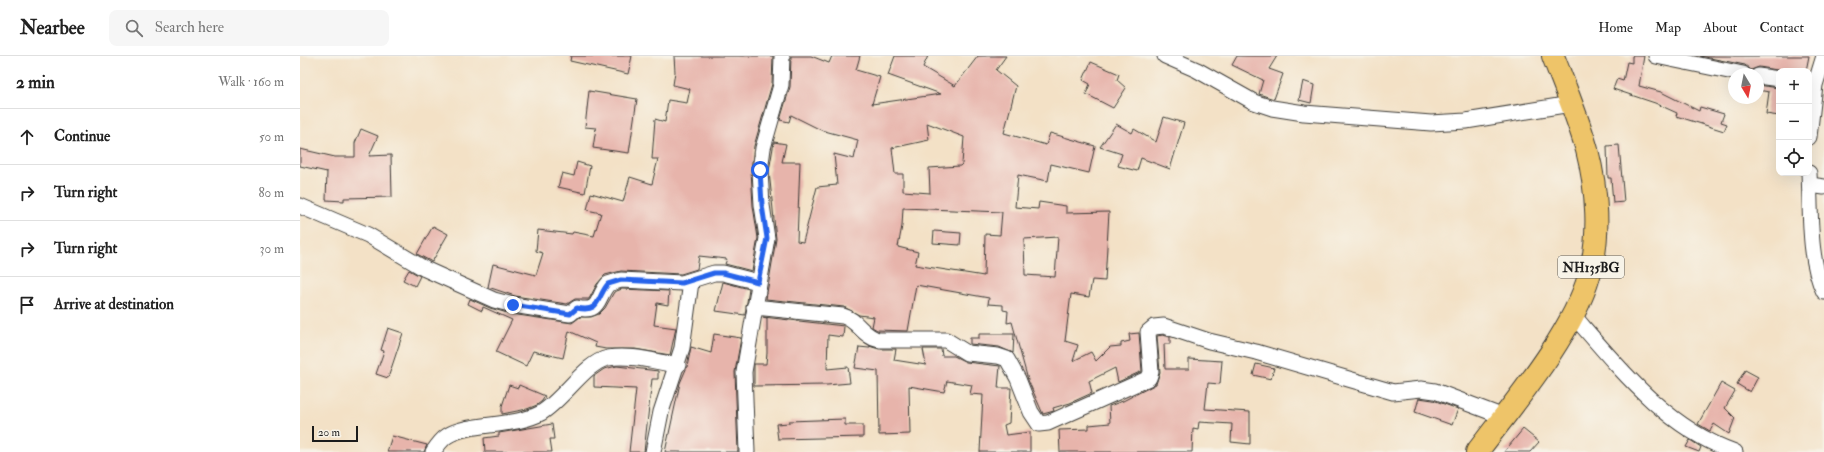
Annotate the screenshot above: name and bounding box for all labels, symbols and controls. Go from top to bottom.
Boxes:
search box [109,10,389,46]
text: Nearbee [20,16,85,40]
icon: search [123,17,145,39]
text: Search here [155,18,224,37]
text: Home [1598,19,1633,36]
text: Map [1655,19,1681,36]
text: About [1703,19,1737,36]
text: Contact [1759,19,1804,36]
north arrow [1728,68,1764,104]
map controls [1776,68,1812,176]
button: + [1776,68,1812,104]
text: 2 min [16,72,55,93]
text: Walk · 160 m [218,74,284,90]
button: − [1776,104,1812,140]
icon: ahead [16,126,38,148]
text: Continue [54,127,110,146]
text: 50 m [259,129,284,145]
button: locate [1776,140,1812,176]
route start [751,161,769,179]
icon: right [16,182,38,204]
text: Turn right [54,183,117,202]
text: 80 m [258,185,284,201]
icon: right [16,238,38,260]
text: Turn right [54,239,117,258]
text: 30 m [260,241,284,257]
road number: NH135BG [1558,256,1624,278]
icon: arrive [16,294,38,316]
text: Arrive at destination [54,295,174,314]
route end [504,296,522,314]
scale bar [312,424,358,443]
text: 20 m [318,426,340,439]

